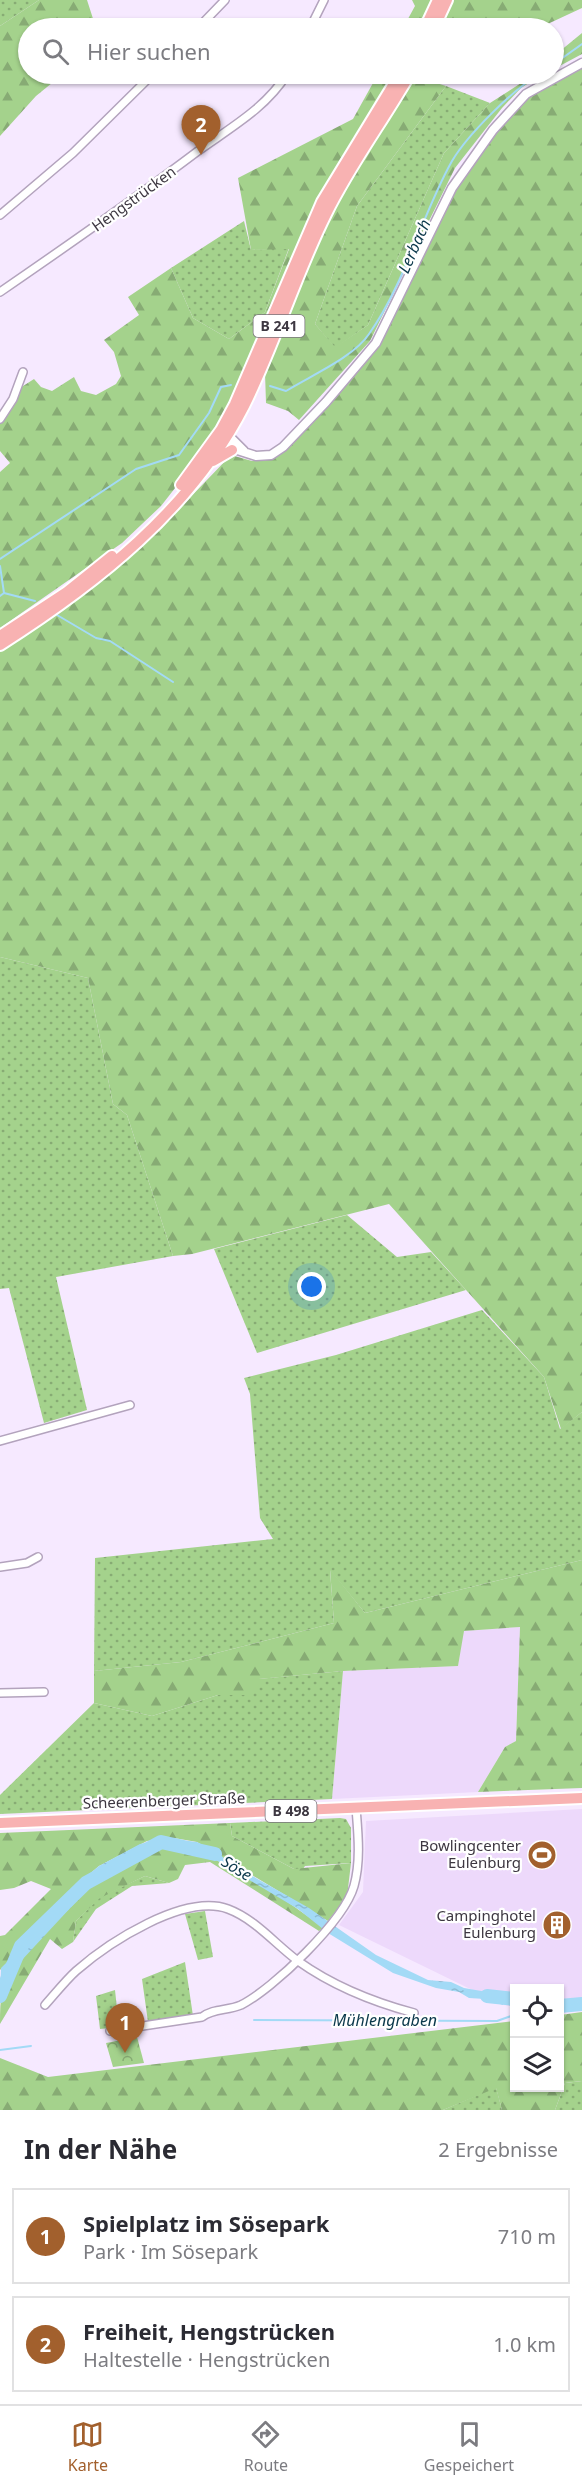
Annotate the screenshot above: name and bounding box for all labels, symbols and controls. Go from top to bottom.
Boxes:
search box [18,18,564,84]
icon: search [39,35,72,68]
text: Hier suchen [87,36,211,66]
pin: 2 [182,106,220,155]
street label: Hengstrücken [87,161,179,235]
water label: Lerbach [392,216,436,276]
road number: B 241 [254,315,304,337]
your location [297,1272,326,1301]
street label: Scheerenberger Straße [82,1787,246,1813]
road number: B 498 [266,1800,316,1822]
place label: Bowlingcenter Eulenburg [419,1835,521,1872]
sports icon: Bowlingcenter Eulenburg [526,1839,558,1871]
water label: Söse [218,1850,256,1886]
place label: Campinghotel Eulenburg [436,1905,536,1942]
building icon: Campinghotel Eulenburg [541,1909,573,1941]
map controls [510,1984,564,2092]
button: locate [510,1984,564,2038]
pin: 1 [106,2004,144,2053]
water label: Mühlengraben [333,2009,437,2031]
button: layers [510,2038,564,2092]
text: In der Nähe [24,2131,177,2167]
text: 2 Ergebnisse [438,2136,558,2163]
text: Spielplatz im Sösepark [83,2208,329,2238]
text: 1 [40,2223,51,2250]
text: 710 m [498,2223,556,2250]
text: Park · Im Sösepark [83,2238,258,2265]
text: Freiheit, Hengstrücken [83,2316,335,2346]
text: 2 [40,2331,51,2358]
text: 1.0 km [493,2331,556,2358]
text: Haltestelle · Hengstrücken [83,2346,330,2373]
tab: Karte [68,2418,108,2476]
tab: Route [244,2418,288,2476]
tab: Gespeichert [424,2418,514,2476]

